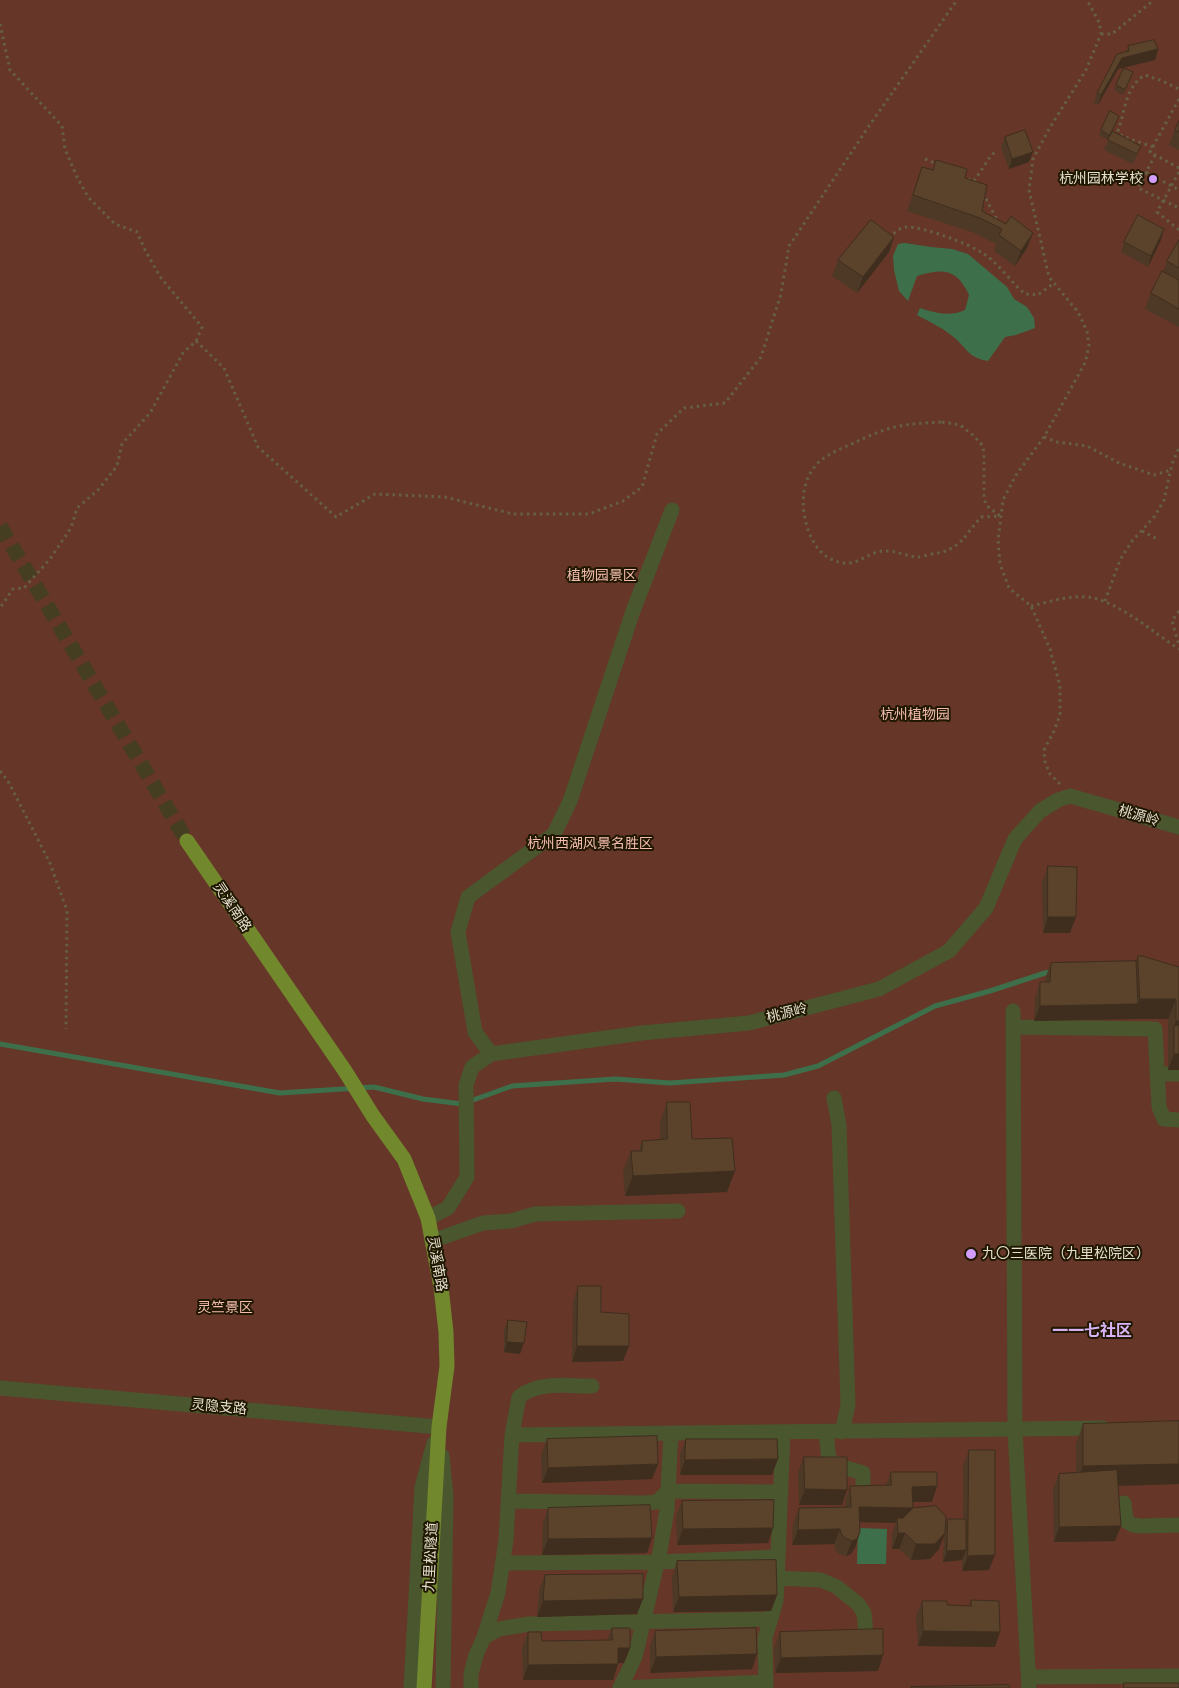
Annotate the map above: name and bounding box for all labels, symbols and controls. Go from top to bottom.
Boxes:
place label: 杭州园林学校 [1059,171,1143,187]
marker: 杭州园林学校 [1147,173,1159,185]
park label: 植物园景区 [567,568,637,584]
park label: 杭州植物园 [880,707,950,723]
street label: 桃源岭 [1116,802,1162,830]
park label: 杭州西湖风景名胜区 [527,836,653,852]
street label: 灵溪南路 [209,879,255,935]
street label: 桃源岭 [765,1000,809,1026]
street label: 灵溪南路 [424,1235,450,1293]
place label: 九〇三医院（九里松院区） [982,1246,1150,1262]
marker: 九〇三医院（九里松院区） [964,1247,978,1261]
park label: 灵竺景区 [197,1300,253,1316]
district label: 一一七社区 [1052,1321,1132,1341]
street label: 灵隐支路 [190,1396,248,1418]
street label: 九里松隧道 [421,1522,441,1592]

